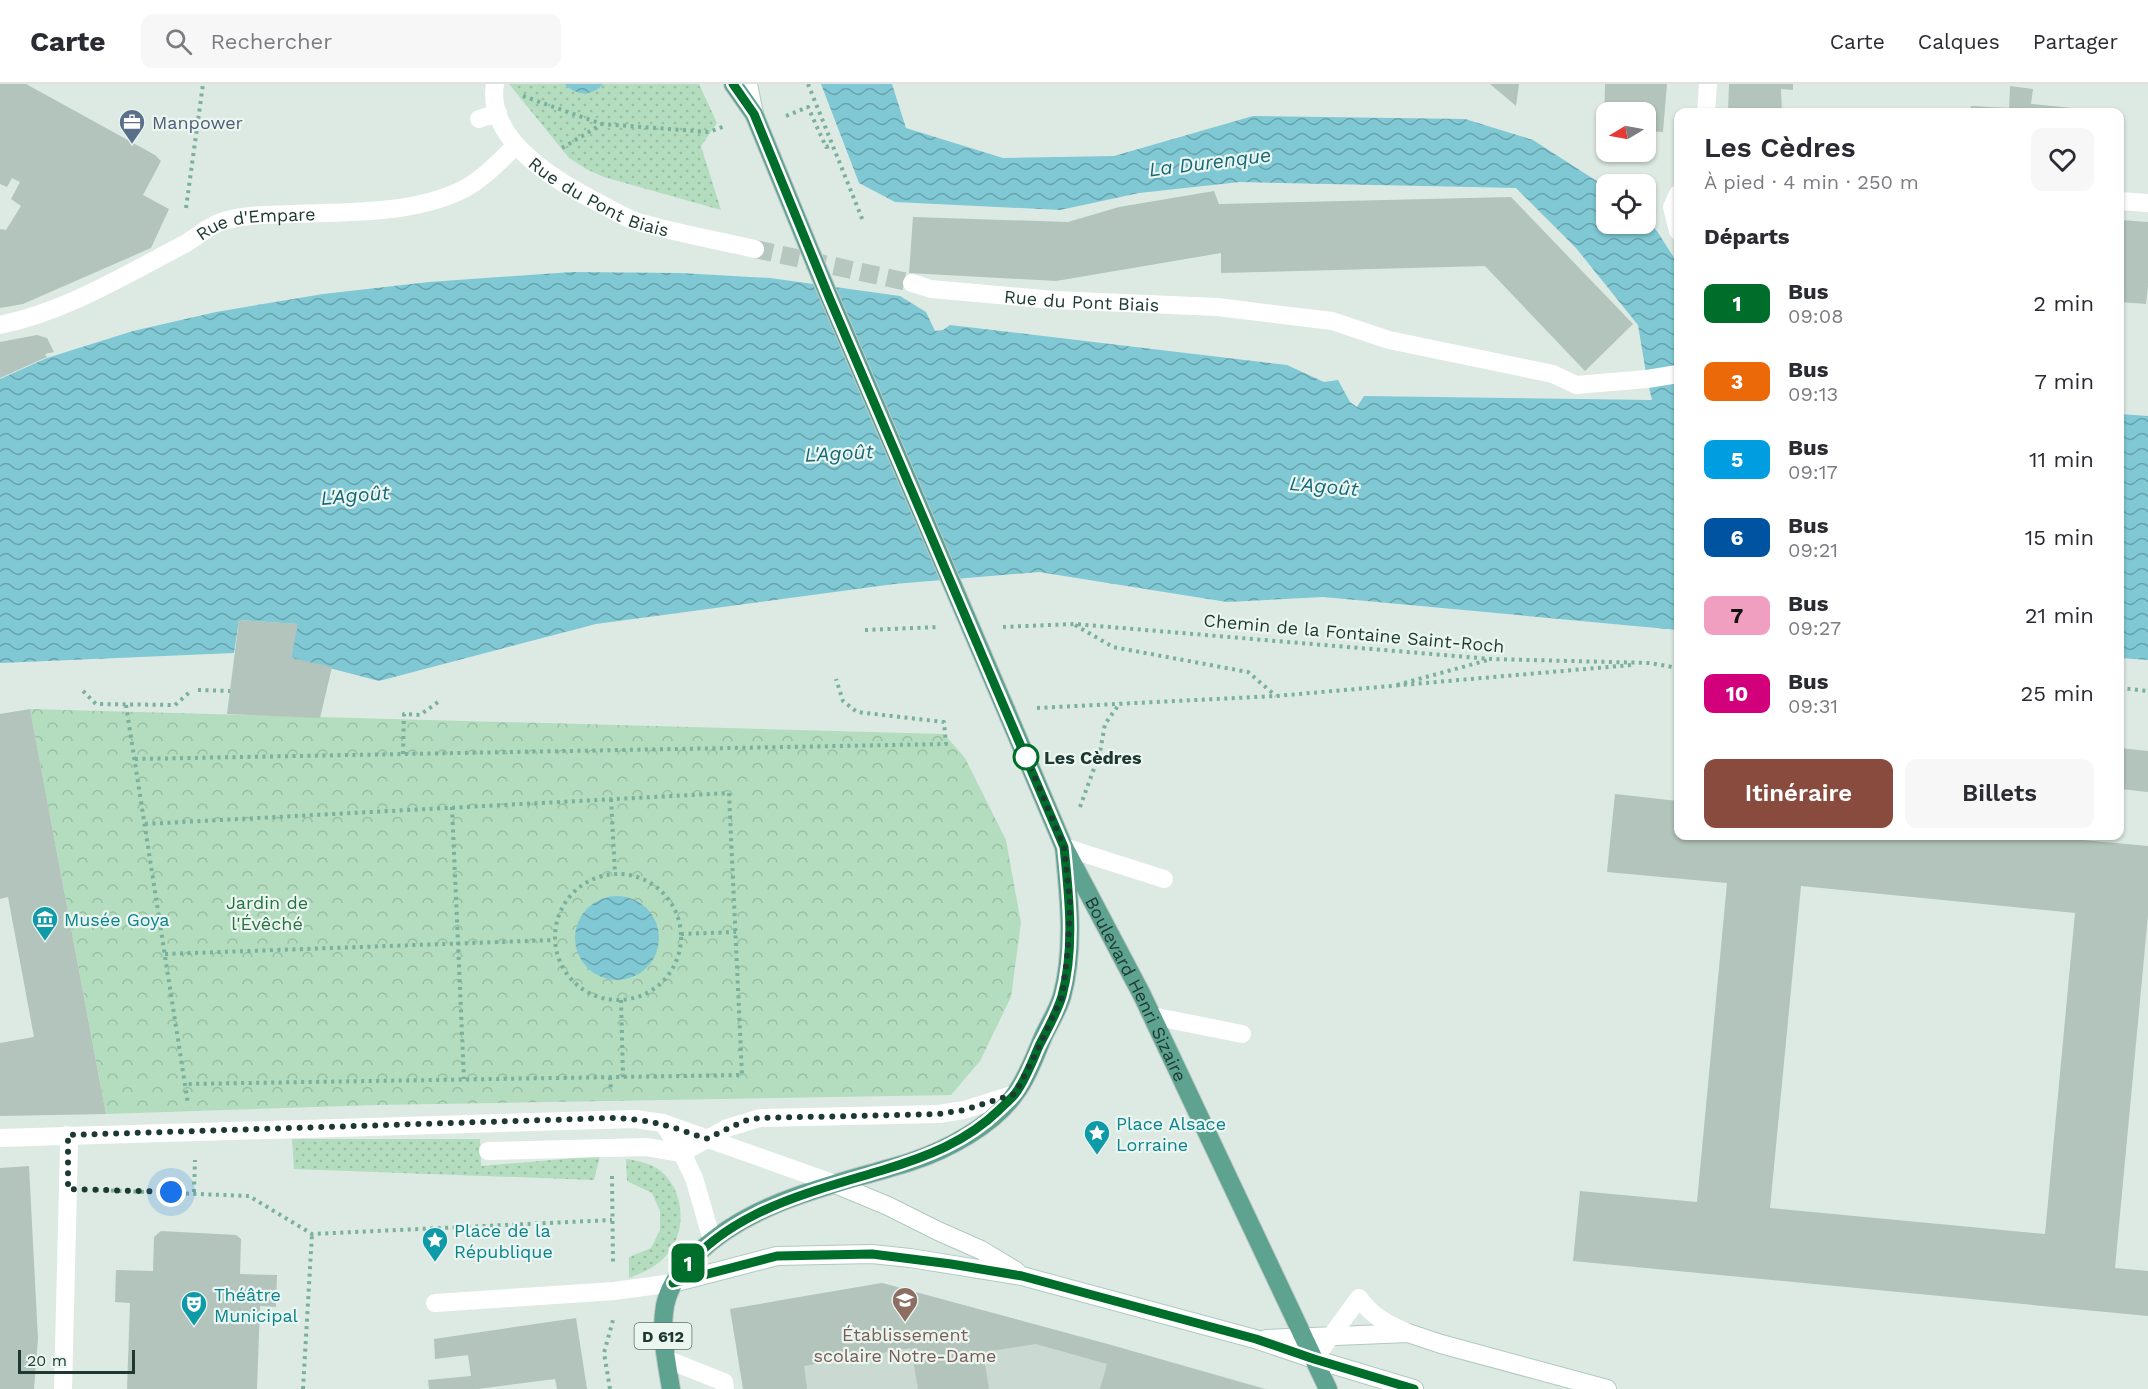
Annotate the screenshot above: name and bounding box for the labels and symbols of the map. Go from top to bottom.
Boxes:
north arrow [1596,102,1656,162]
office icon: Manpower [117,107,147,145]
place label: Manpower [152,112,243,133]
water label: La Durenque [1148,143,1272,181]
street label: Rue du Pont Biais [525,152,671,240]
street label: Rue d'Empare [192,203,316,244]
street label: Rue du Pont Biais [1003,285,1160,315]
water label: L'Agoût [804,439,875,467]
water label: L'Agoût [1289,471,1360,501]
water label: L'Agoût [320,480,391,510]
street label: Chemin de la Fontaine Saint-Roch [1203,609,1505,657]
marker: Les Cèdres [1013,744,1039,770]
place label: Les Cèdres [1044,747,1142,768]
park label: Jardin de l'Évêché [226,892,308,934]
street label: Boulevard Henri Sizaire [1081,893,1192,1085]
museum icon: Musée Goya [30,904,60,942]
place label: Musée Goya [64,909,170,930]
place label: Place Alsace Lorraine [1116,1113,1226,1155]
place icon: Place Alsace Lorraine [1082,1118,1112,1156]
your location [156,1177,186,1207]
place label: Place de la République [454,1220,553,1262]
place icon: Place de la République [420,1225,450,1263]
line badge: 1 [668,1244,708,1282]
place label: Théâtre Municipal [214,1284,299,1326]
school or university icon: Établissement scolaire Notre-Dame [890,1285,920,1323]
theatre icon: Théâtre Municipal [179,1289,209,1327]
road number: D 612 [634,1323,692,1349]
place label: Établissement scolaire Notre-Dame [813,1324,997,1366]
scale bar [18,1347,135,1374]

